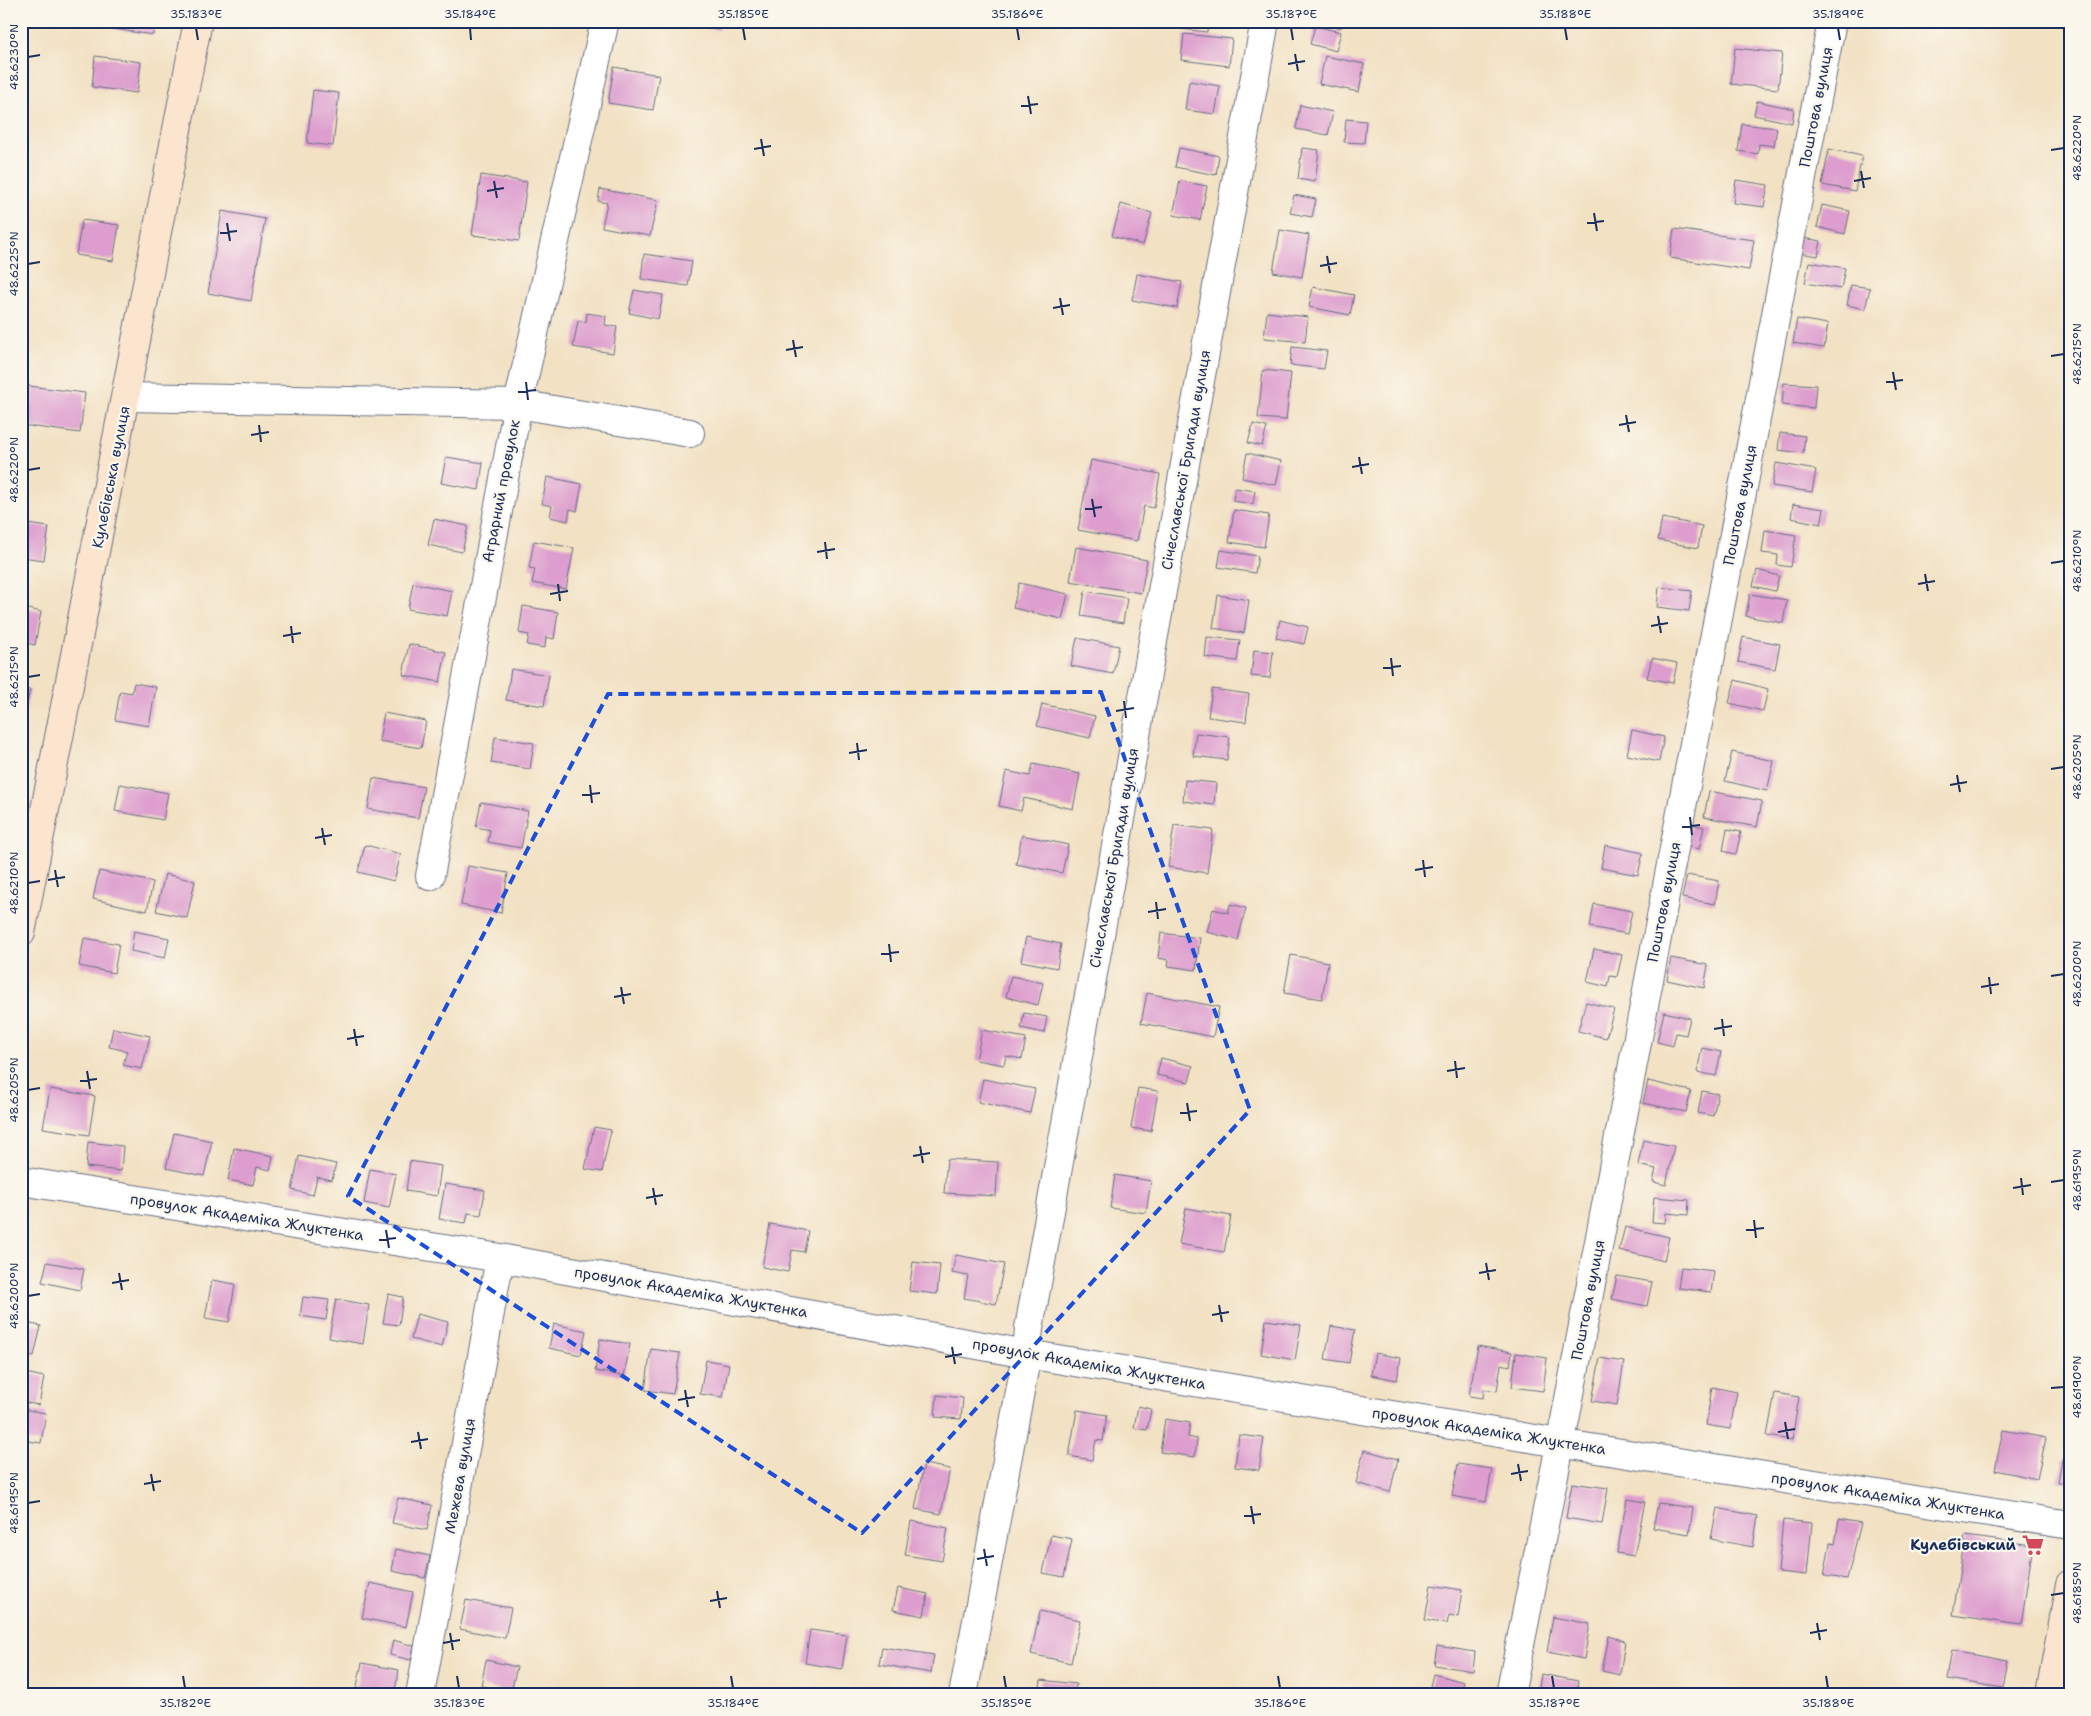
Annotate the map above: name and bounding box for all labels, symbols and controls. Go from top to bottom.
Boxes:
text: 35.183°E [170,6,222,22]
text: 35.184°E [444,6,496,22]
text: 35.185°E [717,6,769,22]
text: 35.186°E [991,6,1043,22]
text: 35.187°E [1265,6,1317,22]
text: 35.188°E [1539,6,1591,22]
text: 35.189°E [1812,6,1864,22]
text: 48.6230°N [6,24,22,90]
street label: Поштова вулиця [1794,45,1838,169]
text: 48.6220°N [2069,115,2085,181]
text: 48.6225°N [6,231,22,297]
text: 48.6215°N [2069,323,2085,385]
street label: Січеславської Бригади вулиця [1157,348,1215,572]
street label: Кулебівська вулиця [87,404,135,550]
street label: Аграрний провулок [477,418,525,564]
text: 48.6220°N [6,437,22,503]
street label: Поштова вулиця [1718,443,1762,567]
text: 48.6210°N [2069,530,2085,592]
text: 48.6215°N [6,646,22,708]
text: 48.6205°N [2069,734,2085,800]
street label: Січеславської Бригади вулиця [1085,746,1143,970]
street label: Поштова вулиця [1642,840,1686,964]
text: 48.6210°N [6,852,22,914]
text: 48.6200°N [2069,941,2085,1007]
text: 48.6205°N [6,1057,22,1123]
text: 48.6195°N [2069,1149,2085,1211]
street label: провулок Академіка Жлуктенка [129,1189,366,1245]
street label: Поштова вулиця [1566,1238,1610,1362]
street label: провулок Академіка Жлуктенка [573,1262,810,1322]
text: 48.6200°N [6,1263,22,1329]
street label: провулок Академіка Жлуктенка [971,1334,1208,1394]
text: 48.6190°N [2069,1356,2085,1418]
street label: провулок Академіка Жлуктенка [1371,1403,1608,1459]
street label: Межева вулиця [440,1417,480,1535]
street label: провулок Академіка Жлуктенка [1770,1468,2007,1524]
text: 48.6195°N [6,1472,22,1534]
supermarket icon: Кулебівський [2020,1532,2046,1558]
place label: Кулебівський [1910,1535,2017,1555]
text: 48.6185°N [2069,1562,2085,1624]
text: 35.182°E [159,1695,211,1711]
text: 35.183°E [433,1695,485,1711]
text: 35.184°E [707,1695,759,1711]
text: 35.185°E [980,1695,1032,1711]
text: 35.186°E [1254,1695,1306,1711]
text: 35.187°E [1528,1695,1580,1711]
text: 35.188°E [1802,1695,1854,1711]

